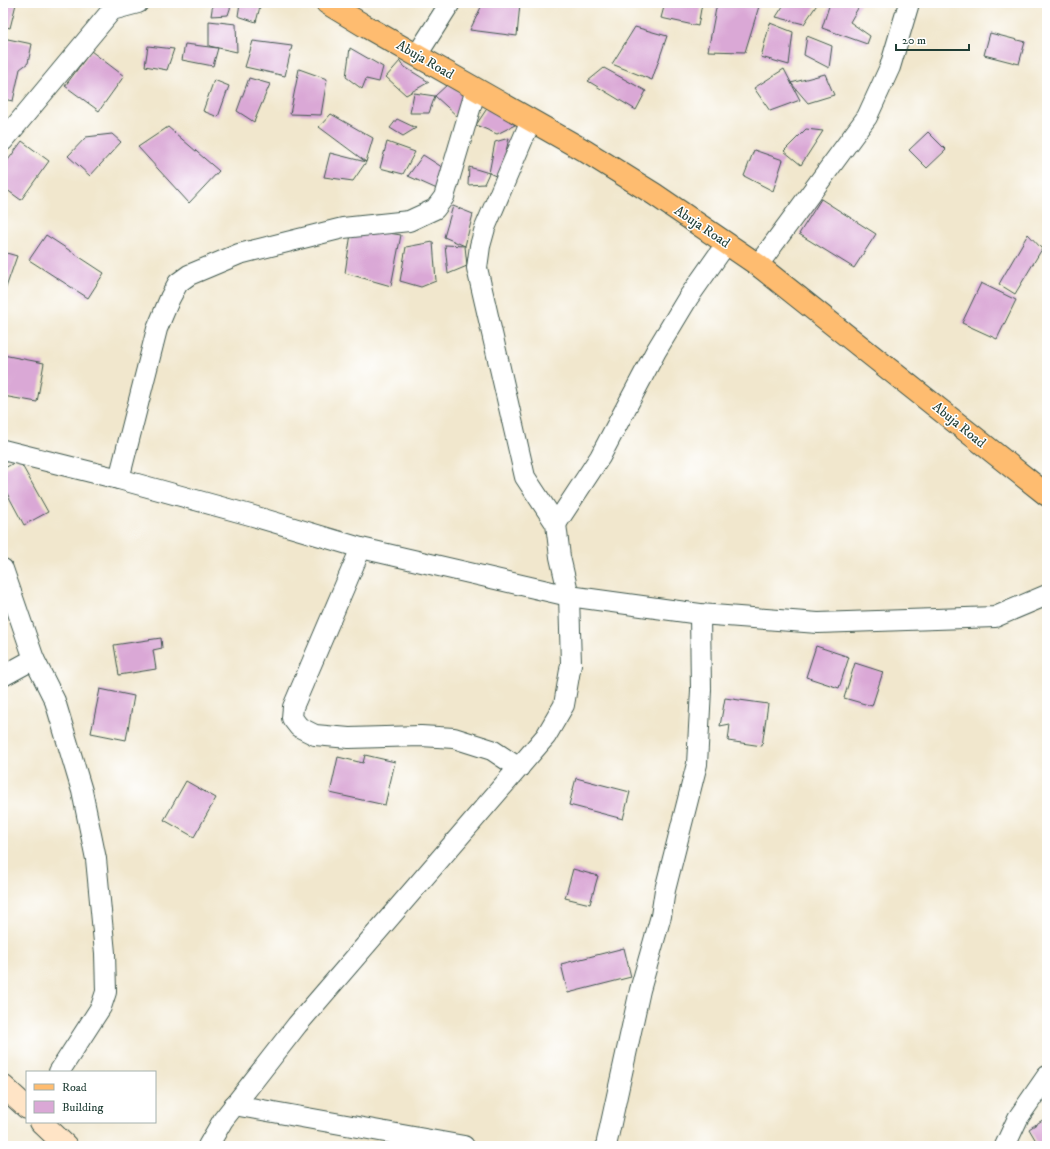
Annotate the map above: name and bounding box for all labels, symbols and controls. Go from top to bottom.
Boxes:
scale bar [896,26,969,52]
text: 20 m [902,33,926,48]
street label: Abuja Road [393,36,457,84]
street label: Abuja Road [671,202,733,252]
street label: Abuja Road [929,398,989,452]
legend [26,1071,156,1123]
text: Road [62,1080,87,1095]
text: Building [62,1100,103,1115]

